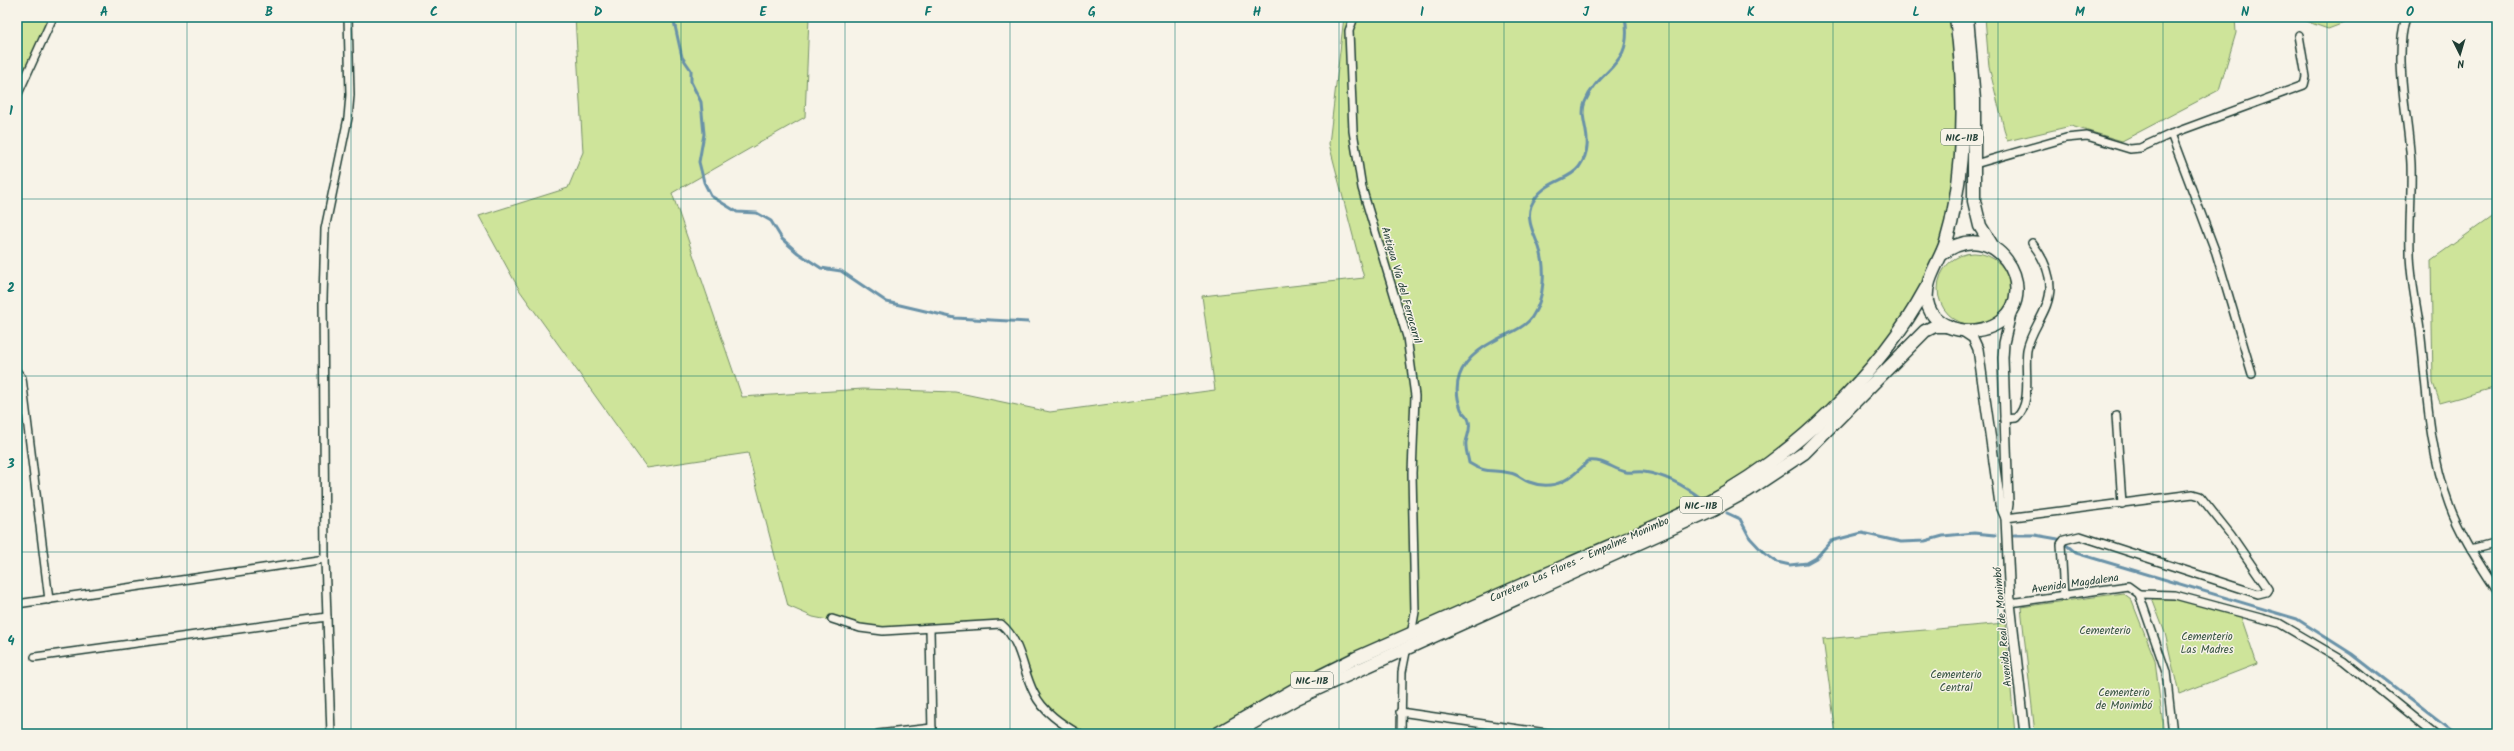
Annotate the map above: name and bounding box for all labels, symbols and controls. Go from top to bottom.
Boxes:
text: A [100,2,108,23]
text: B [265,2,273,23]
text: C [430,2,438,23]
text: D [594,2,603,23]
text: E [759,2,767,23]
text: F [924,2,932,23]
text: G [1088,2,1096,23]
text: H [1253,2,1262,23]
text: I [1420,2,1424,23]
text: J [1583,2,1590,23]
text: K [1747,2,1755,23]
text: L [1912,2,1920,23]
text: M [2075,2,2085,23]
text: N [2241,2,2250,23]
text: O [2406,2,2414,23]
north arrow [2440,34,2480,74]
text: N [2456,54,2465,72]
text: 1 [9,101,13,122]
road number: NIC-11B [1941,129,1983,145]
street label: Antigua Vía del Ferrocarril [1376,225,1426,346]
text: 2 [7,278,15,299]
text: 3 [6,454,15,475]
road number: NIC-11B [1680,497,1722,513]
street label: Carretera Las Flores - Empalme Monimbo [1487,512,1672,608]
street label: Avenida Real de Monimbó [1989,565,2017,687]
street label: Avenida Magdalena [2030,569,2120,599]
park label: Cementerio [2079,622,2131,640]
park label: Cementerio Las Madres [2181,628,2234,659]
text: 4 [7,631,15,652]
park label: Cementerio Central [1930,666,1982,697]
road number: NIC-11B [1291,672,1333,688]
park label: Cementerio de Monimbó [2096,684,2153,715]

